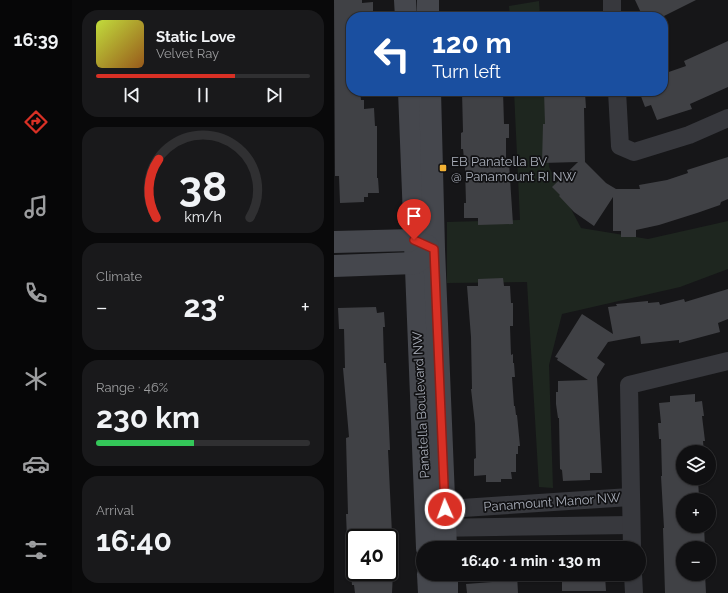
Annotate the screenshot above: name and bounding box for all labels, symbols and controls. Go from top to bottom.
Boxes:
text: 120 m [432,27,512,60]
text: Static Love [156,28,235,46]
icon: left [366,28,418,80]
text: 16:39 [14,29,58,50]
text: Velvet Ray [156,46,219,61]
text: Turn left [432,61,501,82]
icon: previous [121,84,143,106]
icon: pause [192,84,214,106]
icon: next [263,84,285,106]
icon: directions [22,108,50,136]
place label: EB Panatella BV @ Panamount RI NW [451,154,577,184]
text: 38 [179,162,227,211]
marker: EB Panatella BV @ Panamount RI NW [438,163,448,173]
icon: music [22,193,50,221]
pin [397,199,431,240]
icon: arrive [403,205,425,227]
text: km/h [184,208,222,224]
text: Climate [96,269,142,284]
icon: phone [22,279,50,307]
text: 23° [183,289,225,324]
text: − [96,294,108,320]
text: + [301,294,310,320]
street label: Panatella Boulevard NW [410,331,432,479]
icon: climate [22,365,50,393]
text: Range · 46% [96,380,168,395]
text: 230 km [96,400,200,435]
map controls [676,445,716,581]
button: layers [676,445,716,485]
icon: car [22,450,50,478]
position arrow [424,488,466,530]
street label: Panamount Manor NW [483,490,621,514]
button: + [676,493,716,533]
text: Arrival [96,503,134,518]
text: 16:40 [96,523,172,558]
speed limit sign: 40 [346,529,398,581]
icon: filters [22,536,50,564]
button: − [676,541,716,581]
text: 16:40 · 1 min · 130 m [461,552,601,570]

